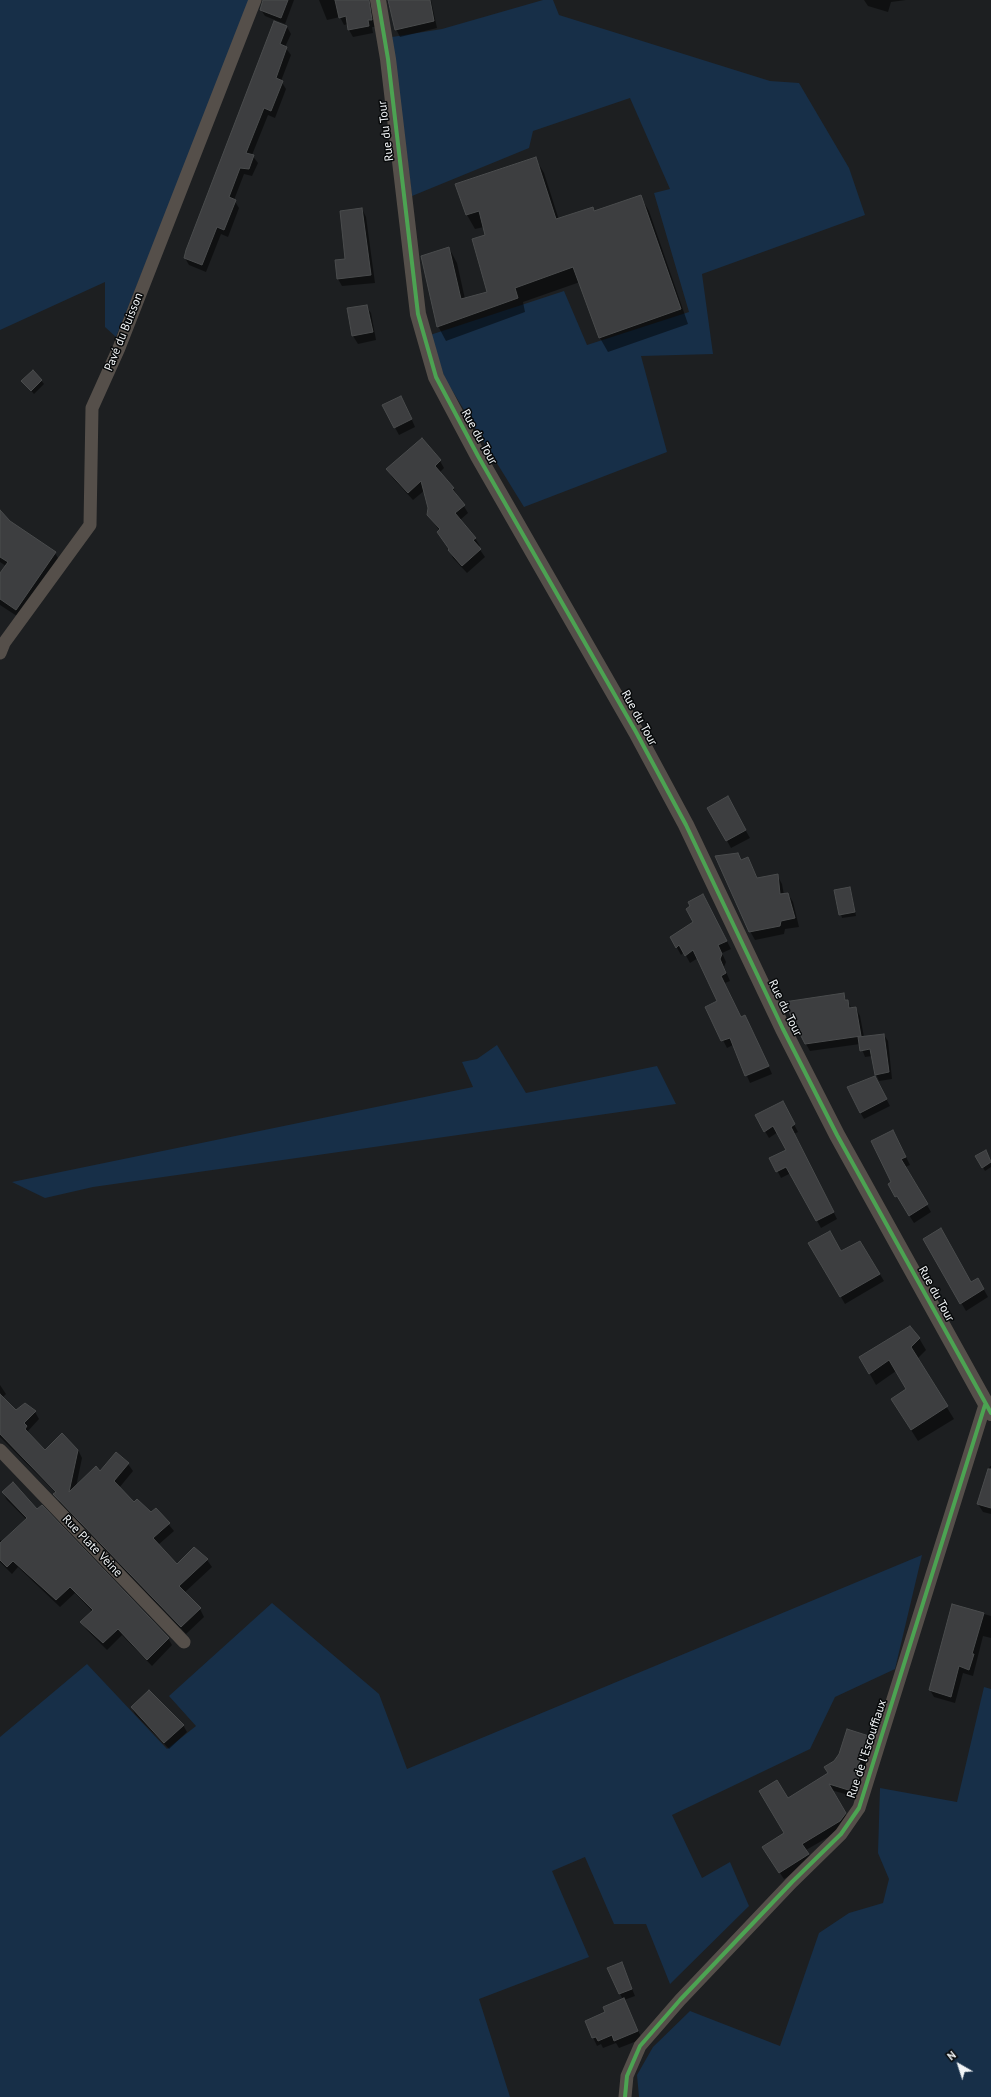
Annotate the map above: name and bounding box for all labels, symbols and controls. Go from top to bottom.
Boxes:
street label: Rue du Tour [375,100,397,162]
street label: Pavé du Buisson [102,291,146,373]
street label: Rue du Tour [458,407,500,467]
street label: Rue du Tour [618,688,660,748]
street label: Rue du Tour [765,977,805,1039]
street label: Rue du Tour [915,1264,957,1324]
street label: Rue Plate Veine [59,1512,125,1580]
street label: Rue de l'Escouffiaux [844,1698,890,1800]
north arrow [939,2045,979,2085]
text: N [944,2048,959,2063]

